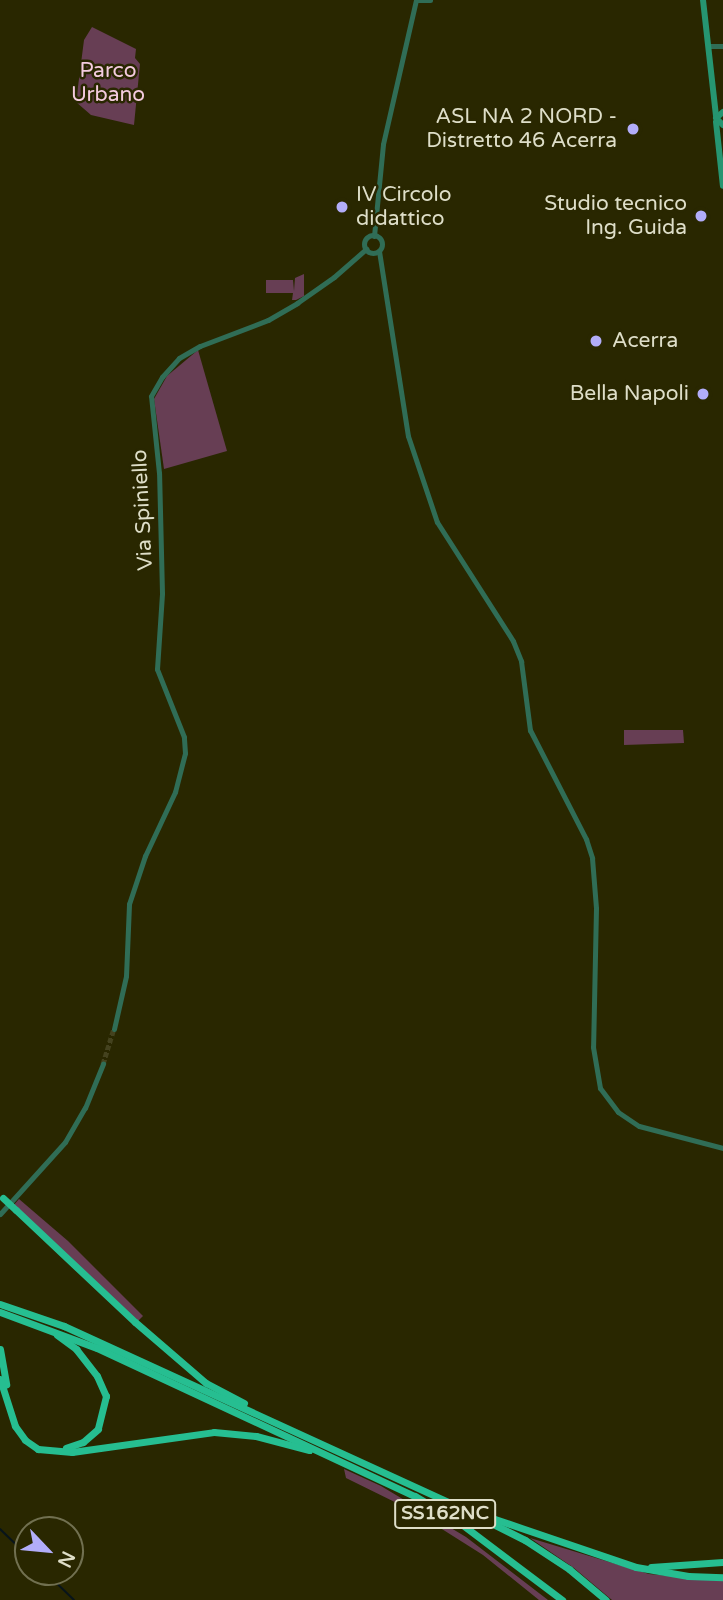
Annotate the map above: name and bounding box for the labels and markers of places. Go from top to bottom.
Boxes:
place label: ASL NA 2 NORD - Distretto 46 Acerra [426,104,617,154]
marker: ASL NA 2 NORD - Distretto 46 Acerra [623,119,643,139]
place label: IV Circolo didattico [356,182,451,232]
place label: Studio tecnico Ing. Guida [544,191,687,241]
marker: IV Circolo didattico [334,199,350,215]
marker: Studio tecnico Ing. Guida [693,208,709,224]
place label: Acerra [612,328,678,354]
marker: Acerra [586,331,606,351]
place label: Bella Napoli [570,381,689,407]
marker: Bella Napoli [695,386,711,402]

